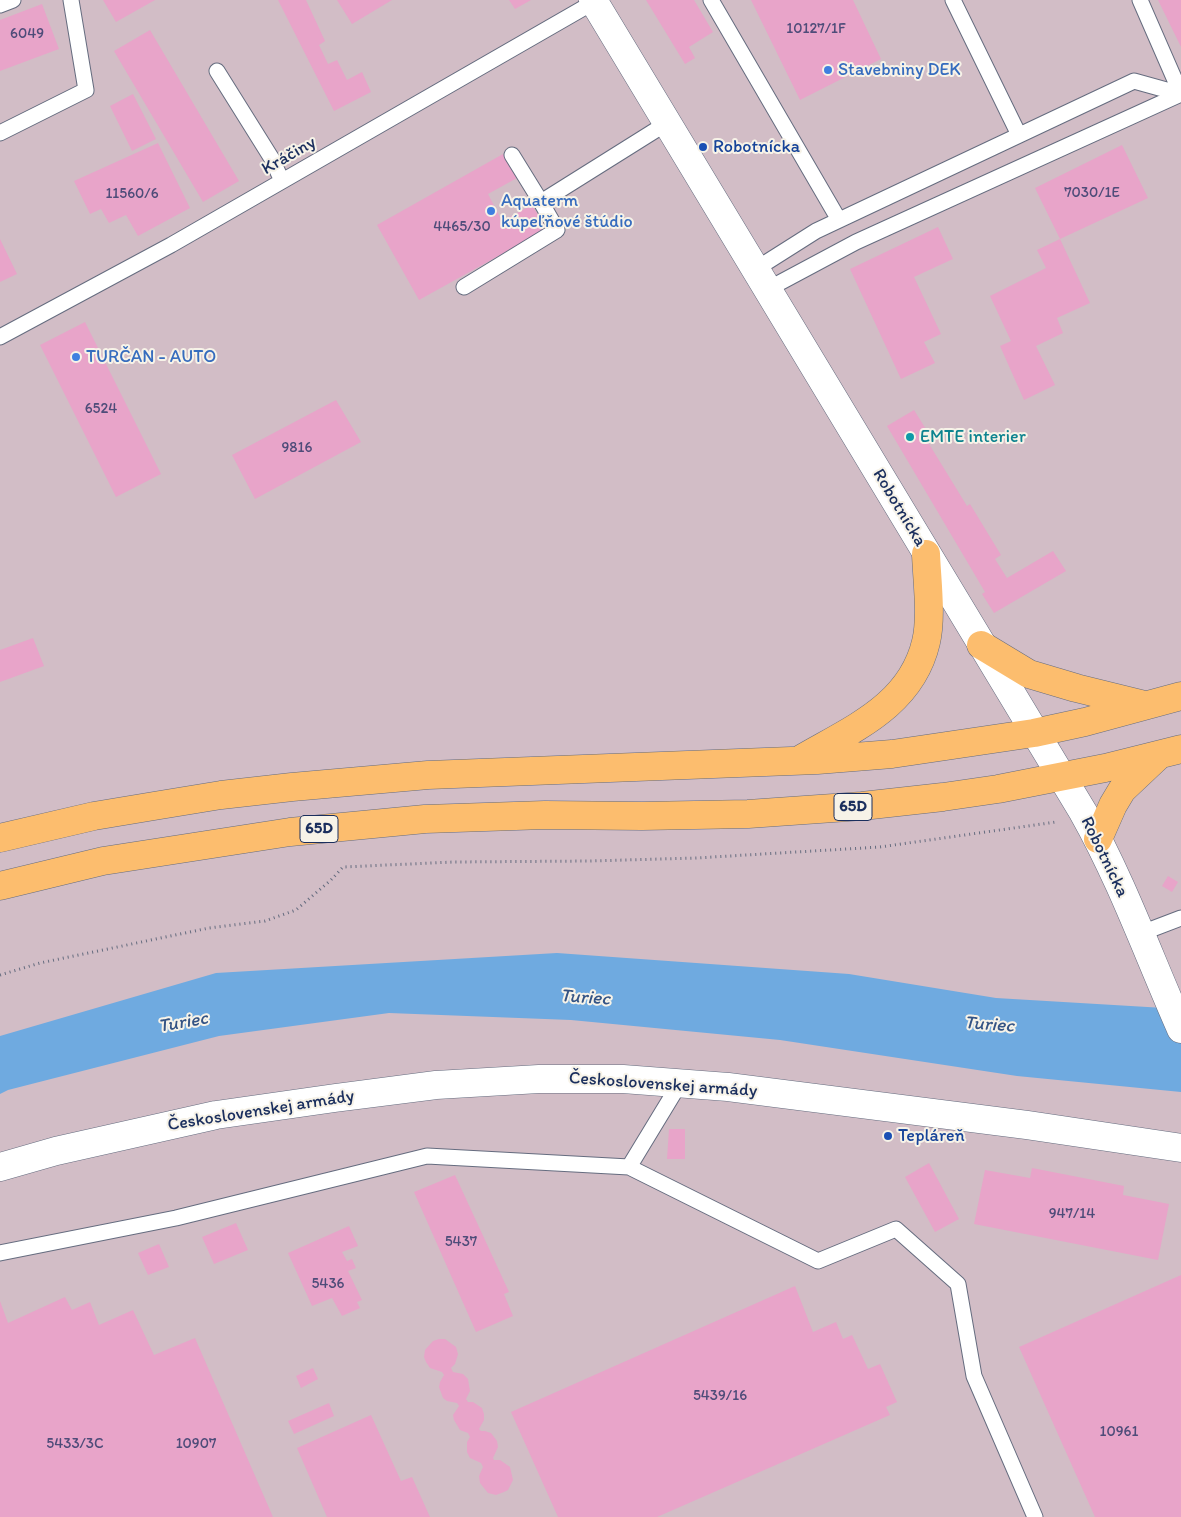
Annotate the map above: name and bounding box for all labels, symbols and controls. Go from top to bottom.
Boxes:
house number: 10127/1F [786,20,846,38]
house number: 6049 [10,25,44,43]
place label: Stavebniny DEK [838,59,961,81]
marker: Stavebniny DEK [822,64,834,76]
street label: Kráčiny [258,132,320,180]
place label: Robotnícka [713,136,800,158]
marker: Robotnícka [697,141,709,153]
house number: 7030/1E [1064,184,1120,202]
house number: 11560/6 [105,185,159,203]
place label: Aquaterm kúpeľňové štúdio [501,190,633,232]
marker: Aquaterm kúpeľňové štúdio [485,205,497,217]
house number: 4465/30 [433,218,491,236]
place label: TURČAN - AUTO [86,346,216,368]
marker: TURČAN - AUTO [70,351,82,363]
house number: 6524 [85,400,117,418]
place label: EMTE interier [920,426,1026,448]
marker: EMTE interier [904,431,916,443]
house number: 9816 [282,439,312,457]
street label: Robotnícka [867,465,931,551]
road number: 65D [834,794,872,820]
street label: Robotnícka [1075,813,1133,901]
road number: 65D [300,816,338,842]
water label: Turiec [559,985,611,1011]
water label: Turiec [156,1007,210,1039]
water label: Turiec [963,1012,1015,1038]
street label: Československej armády [568,1068,758,1102]
street label: Československej armády [166,1086,356,1136]
place label: Tepláreň [898,1125,965,1147]
marker: Tepláreň [882,1130,894,1142]
house number: 947/14 [1049,1205,1095,1223]
house number: 5437 [445,1233,477,1251]
house number: 5436 [312,1275,344,1293]
house number: 5439/16 [693,1387,747,1405]
house number: 10961 [1100,1423,1138,1441]
house number: 5433/3C [46,1435,104,1453]
house number: 10907 [176,1435,216,1453]

